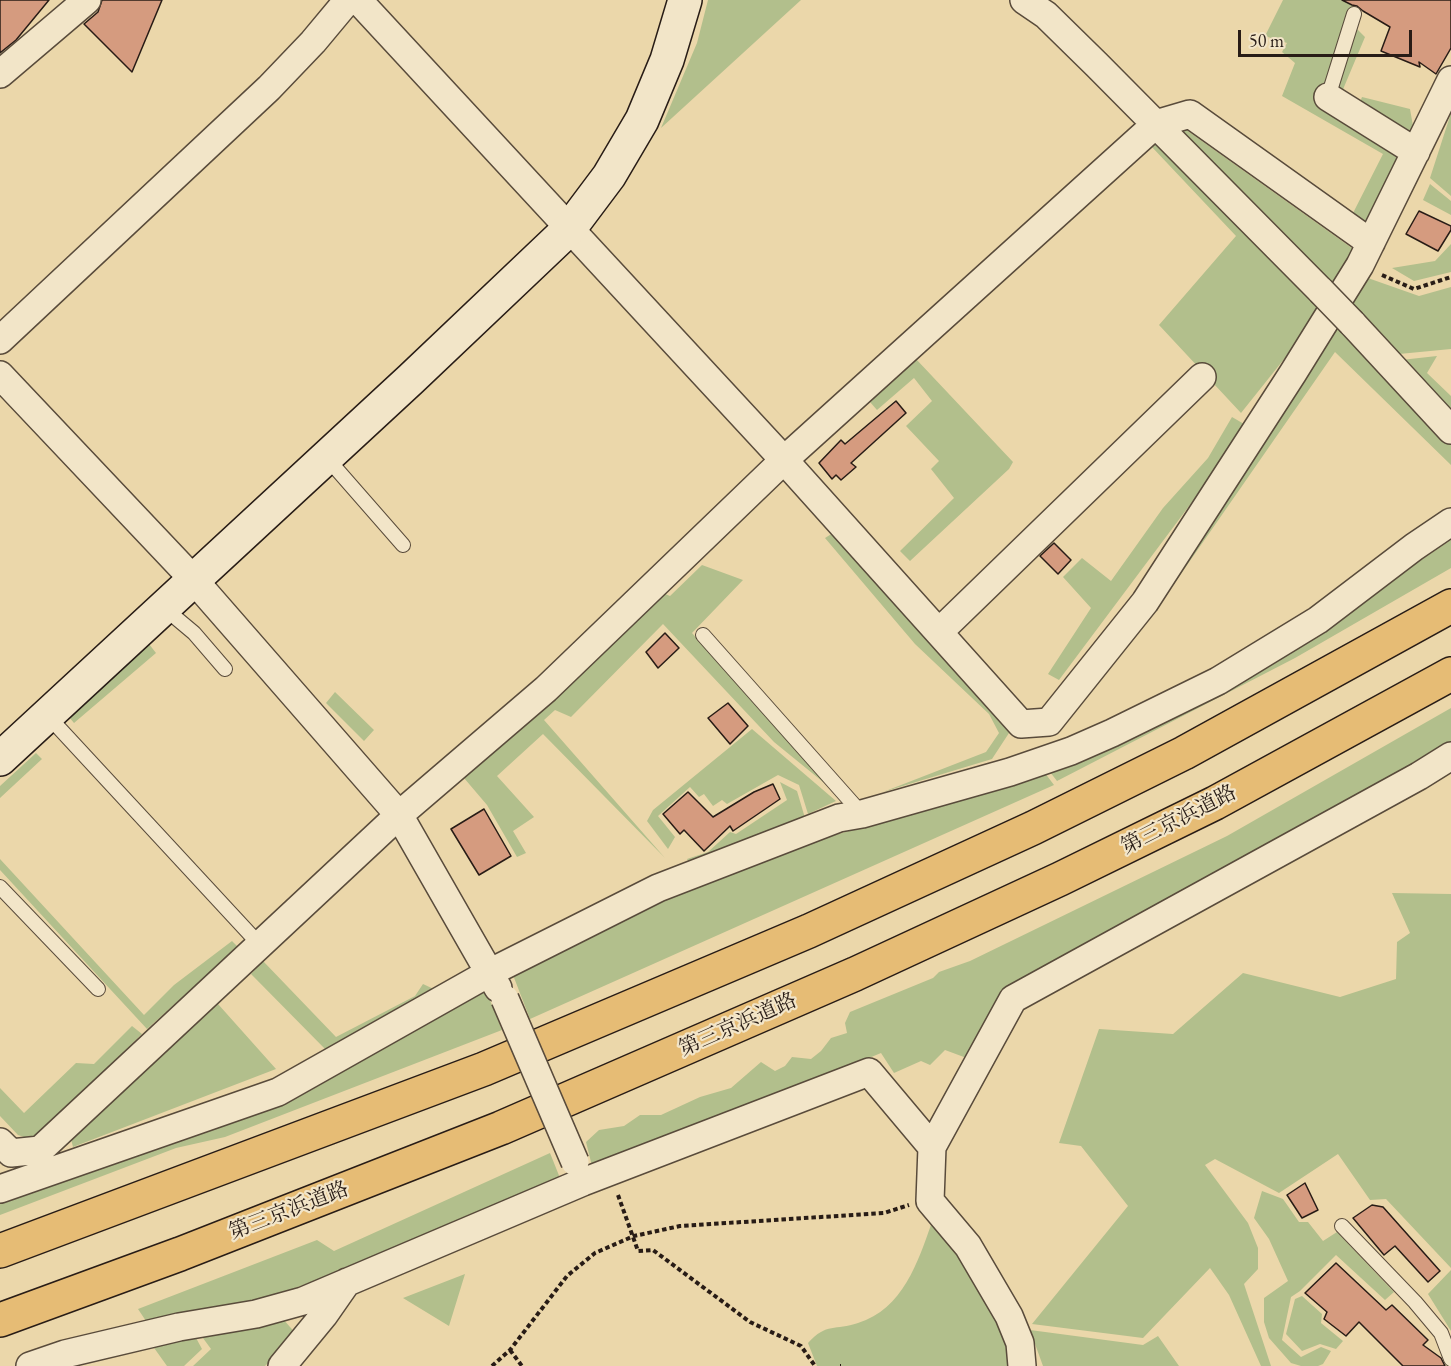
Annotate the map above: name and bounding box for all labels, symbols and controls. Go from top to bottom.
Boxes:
scale bar [1241,18,1415,56]
text: 50 m [1249,29,1284,52]
street label: 第三京浜道路 [1117,780,1241,860]
street label: 第三京浜道路 [675,988,801,1062]
street label: 第三京浜道路 [226,1177,352,1245]

